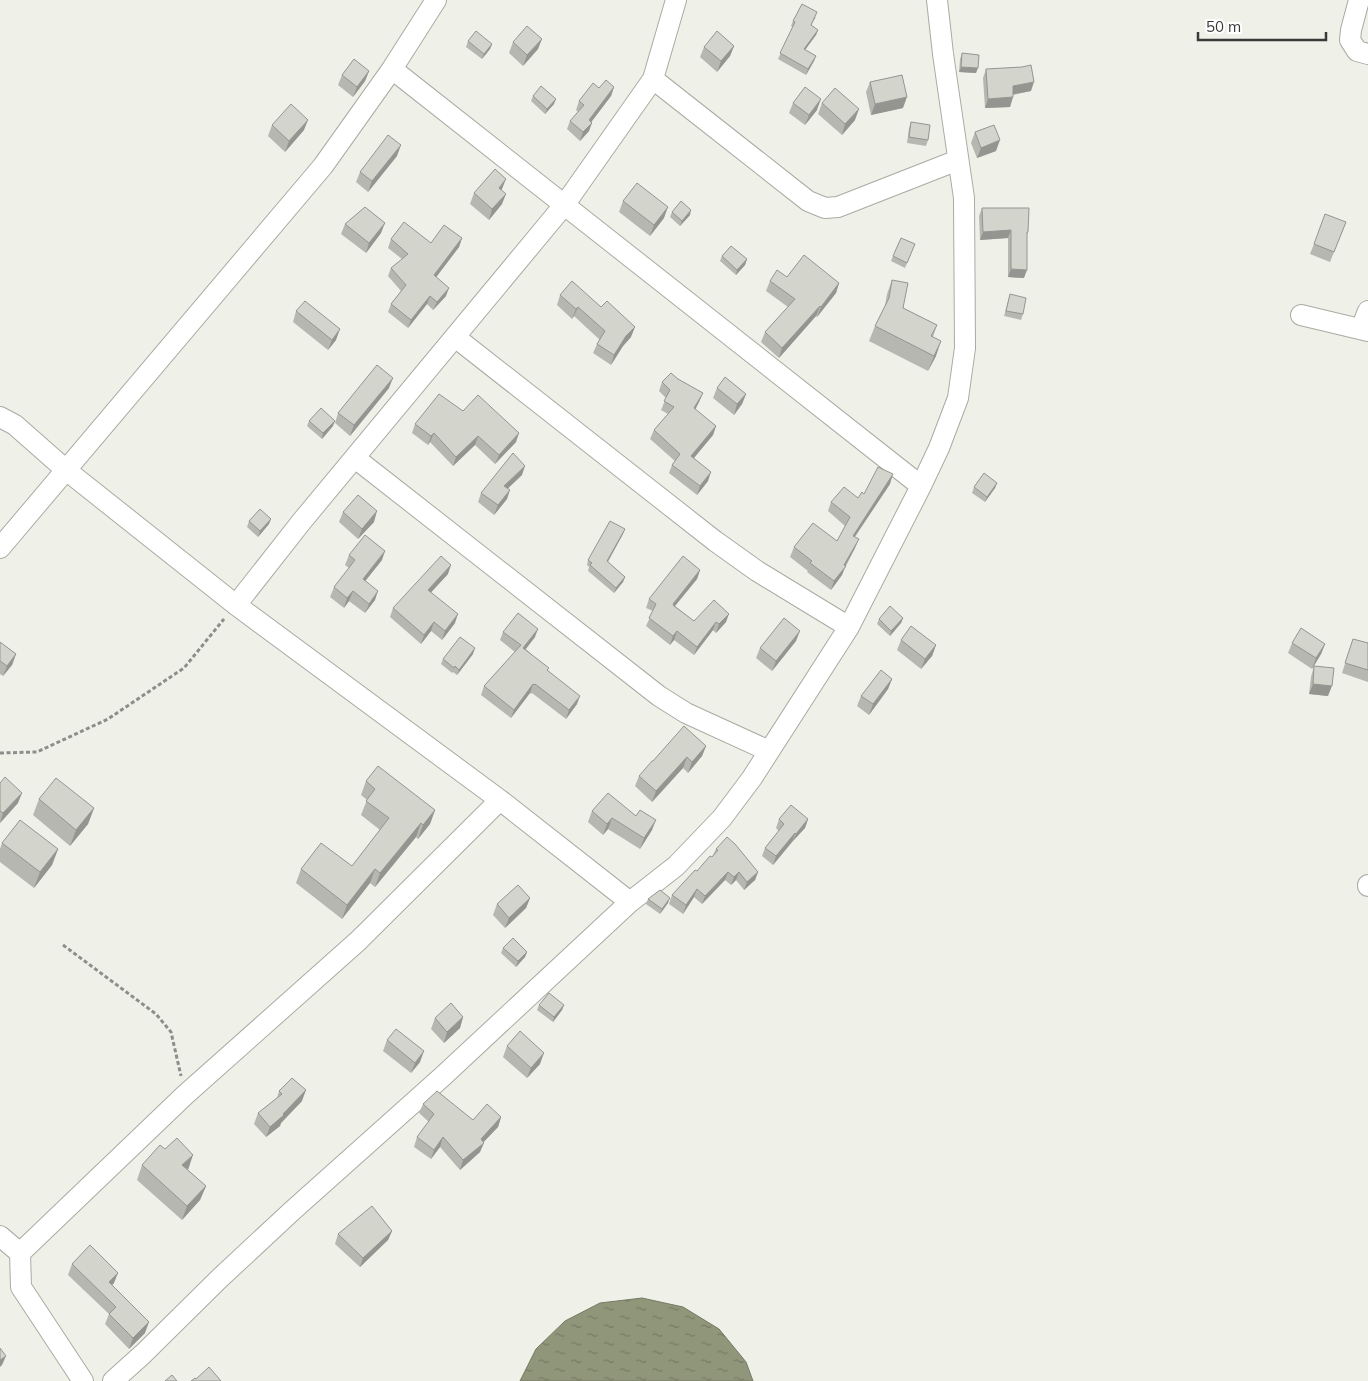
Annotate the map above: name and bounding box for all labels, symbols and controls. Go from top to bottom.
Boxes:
scale bar [1198,10,1326,42]
text: 50 m [1206,17,1241,36]

